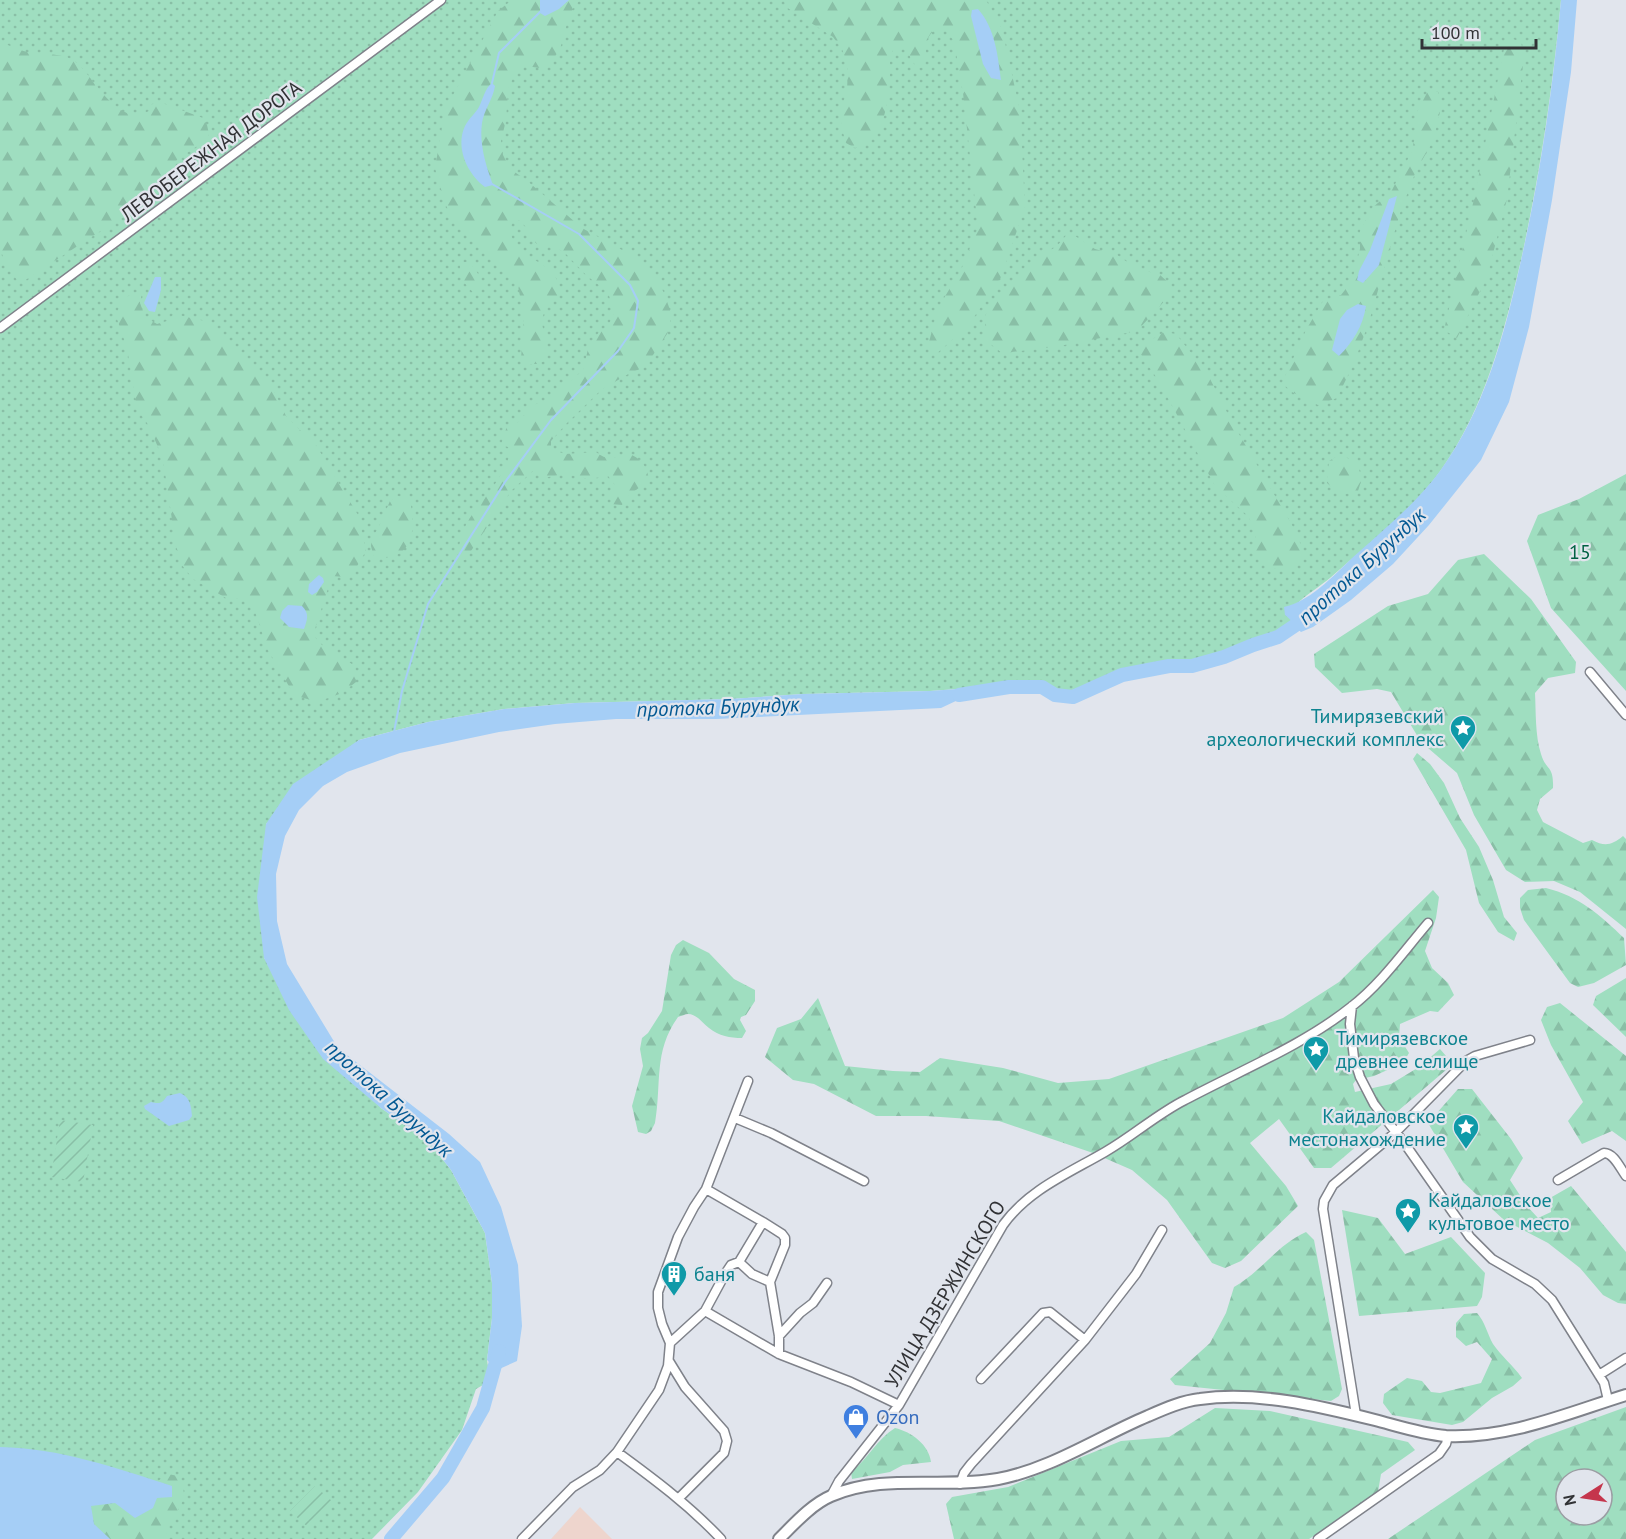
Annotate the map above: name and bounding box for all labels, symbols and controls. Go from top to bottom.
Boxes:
scale bar [1422,12,1536,50]
text: 100 m [1431,21,1480,44]
street label: ЛЕВОБЕРЕЖНАЯ ДОРОГА [115,74,307,228]
water label: протока Бурундук [1292,500,1432,630]
park label: 15 [1569,539,1591,565]
water label: протока Бурундук [636,690,801,723]
place label: Тимирязевский археологический комплекс [1206,703,1444,752]
place icon: Тимирязевский археологический комплекс [1448,713,1478,751]
place label: Тимирязевское древнее селище [1336,1025,1479,1074]
water label: протока Бурундук [320,1034,460,1164]
place icon: Тимирязевское древнее селище [1301,1034,1331,1072]
place label: Кайдаловское местонахождение [1288,1103,1446,1152]
place icon: Кайдаловское местонахождение [1451,1112,1481,1150]
place label: Кайдаловское культовое место [1428,1187,1570,1236]
street label: УЛИЦА ДЗЕРЖИНСКОГО [879,1196,1011,1392]
place icon: Кайдаловское культовое место [1393,1196,1423,1234]
building icon: баня [659,1259,689,1297]
place label: баня [694,1261,735,1287]
shop icon: Ozon [841,1402,871,1440]
place label: Ozon [876,1404,920,1430]
north arrow [1554,1467,1614,1527]
text: N [1558,1493,1580,1507]

